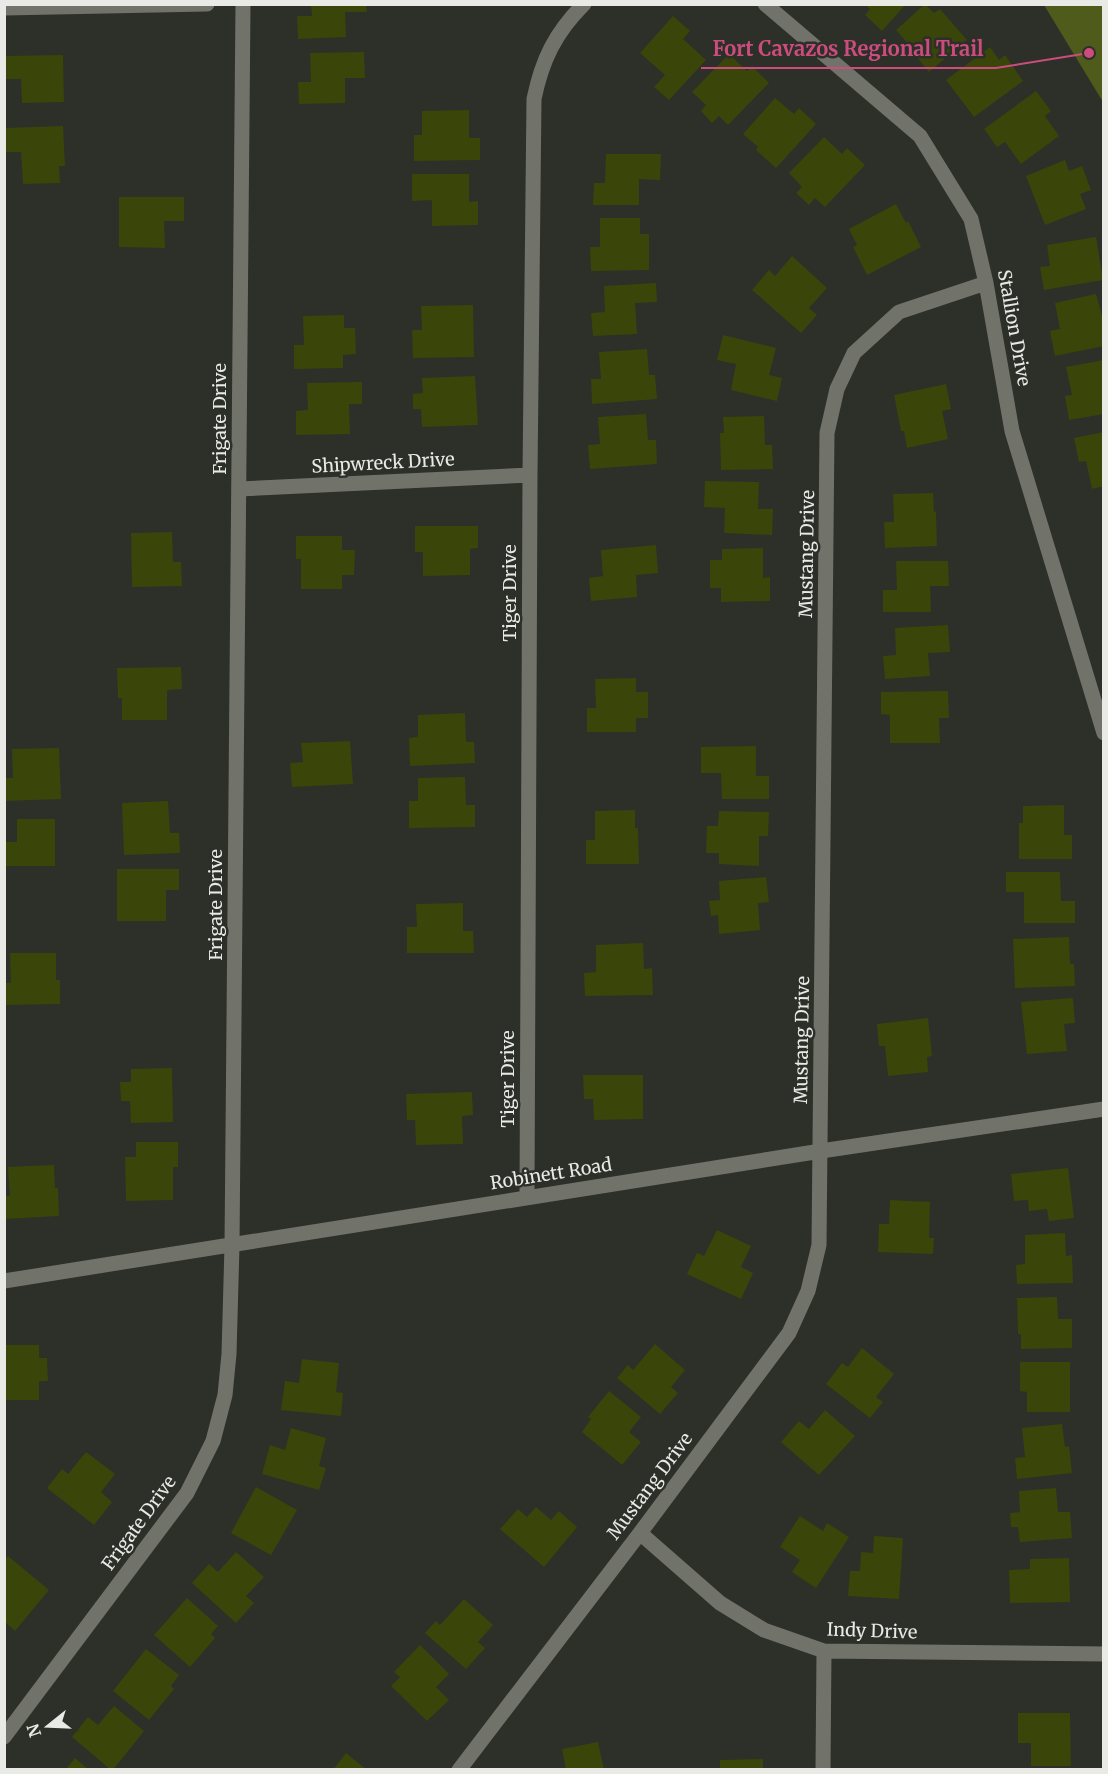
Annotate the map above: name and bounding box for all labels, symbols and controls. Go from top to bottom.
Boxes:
callout: Fort Cavazos Regional Trail [701,30,996,68]
text: Fort Cavazos Regional Trail [713,36,984,61]
street label: Stallion Drive [993,268,1036,388]
street label: Frigate Drive [208,363,231,475]
street label: Shipwreck Drive [311,447,455,478]
street label: Mustang Drive [794,490,819,618]
street label: Tiger Drive [498,544,521,642]
street label: Frigate Drive [204,849,227,961]
street label: Mustang Drive [789,976,814,1104]
street label: Tiger Drive [496,1030,519,1128]
street label: Robinett Road [488,1153,614,1194]
street label: Mustang Drive [602,1428,697,1544]
street label: Frigate Drive [96,1471,181,1575]
street label: Indy Drive [826,1617,918,1644]
north arrow [18,1696,78,1756]
text: N [22,1721,45,1740]

